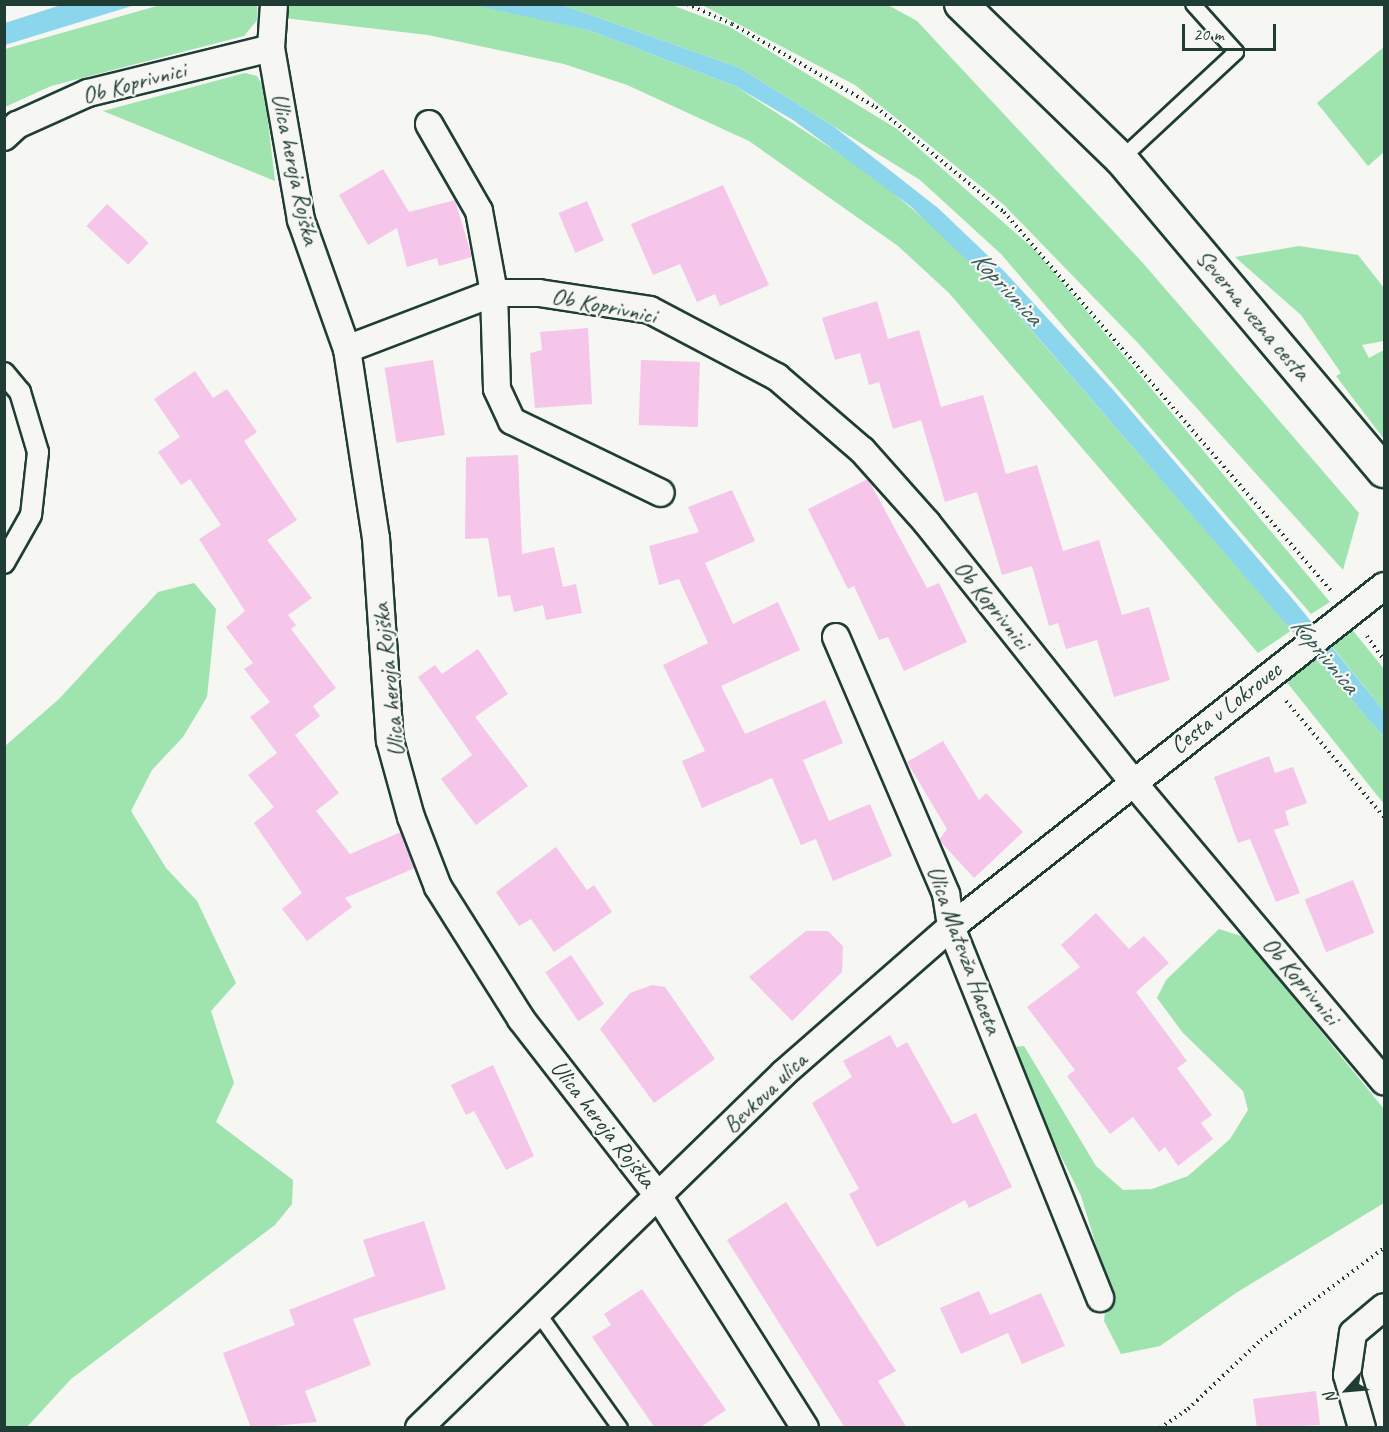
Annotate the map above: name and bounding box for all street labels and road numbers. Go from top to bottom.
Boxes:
street label: Ob Koprivnici [79,55,189,111]
street label: Ulica heroja Rojška [265,90,325,248]
street label: Severna vezna cesta [1190,244,1316,386]
street label: Ob Koprivnici [549,282,659,330]
street label: Ob Koprivnici [948,555,1036,655]
street label: Ulica heroja Rojška [367,602,411,758]
street label: Cesta v Lokrovec [1165,656,1287,760]
street label: Ulica Matevža Haceta [920,861,1008,1039]
street label: Ob Koprivnici [1256,931,1346,1031]
street label: Bevkova ulica [717,1046,813,1140]
street label: Ulica heroja Rojška [544,1054,662,1194]

